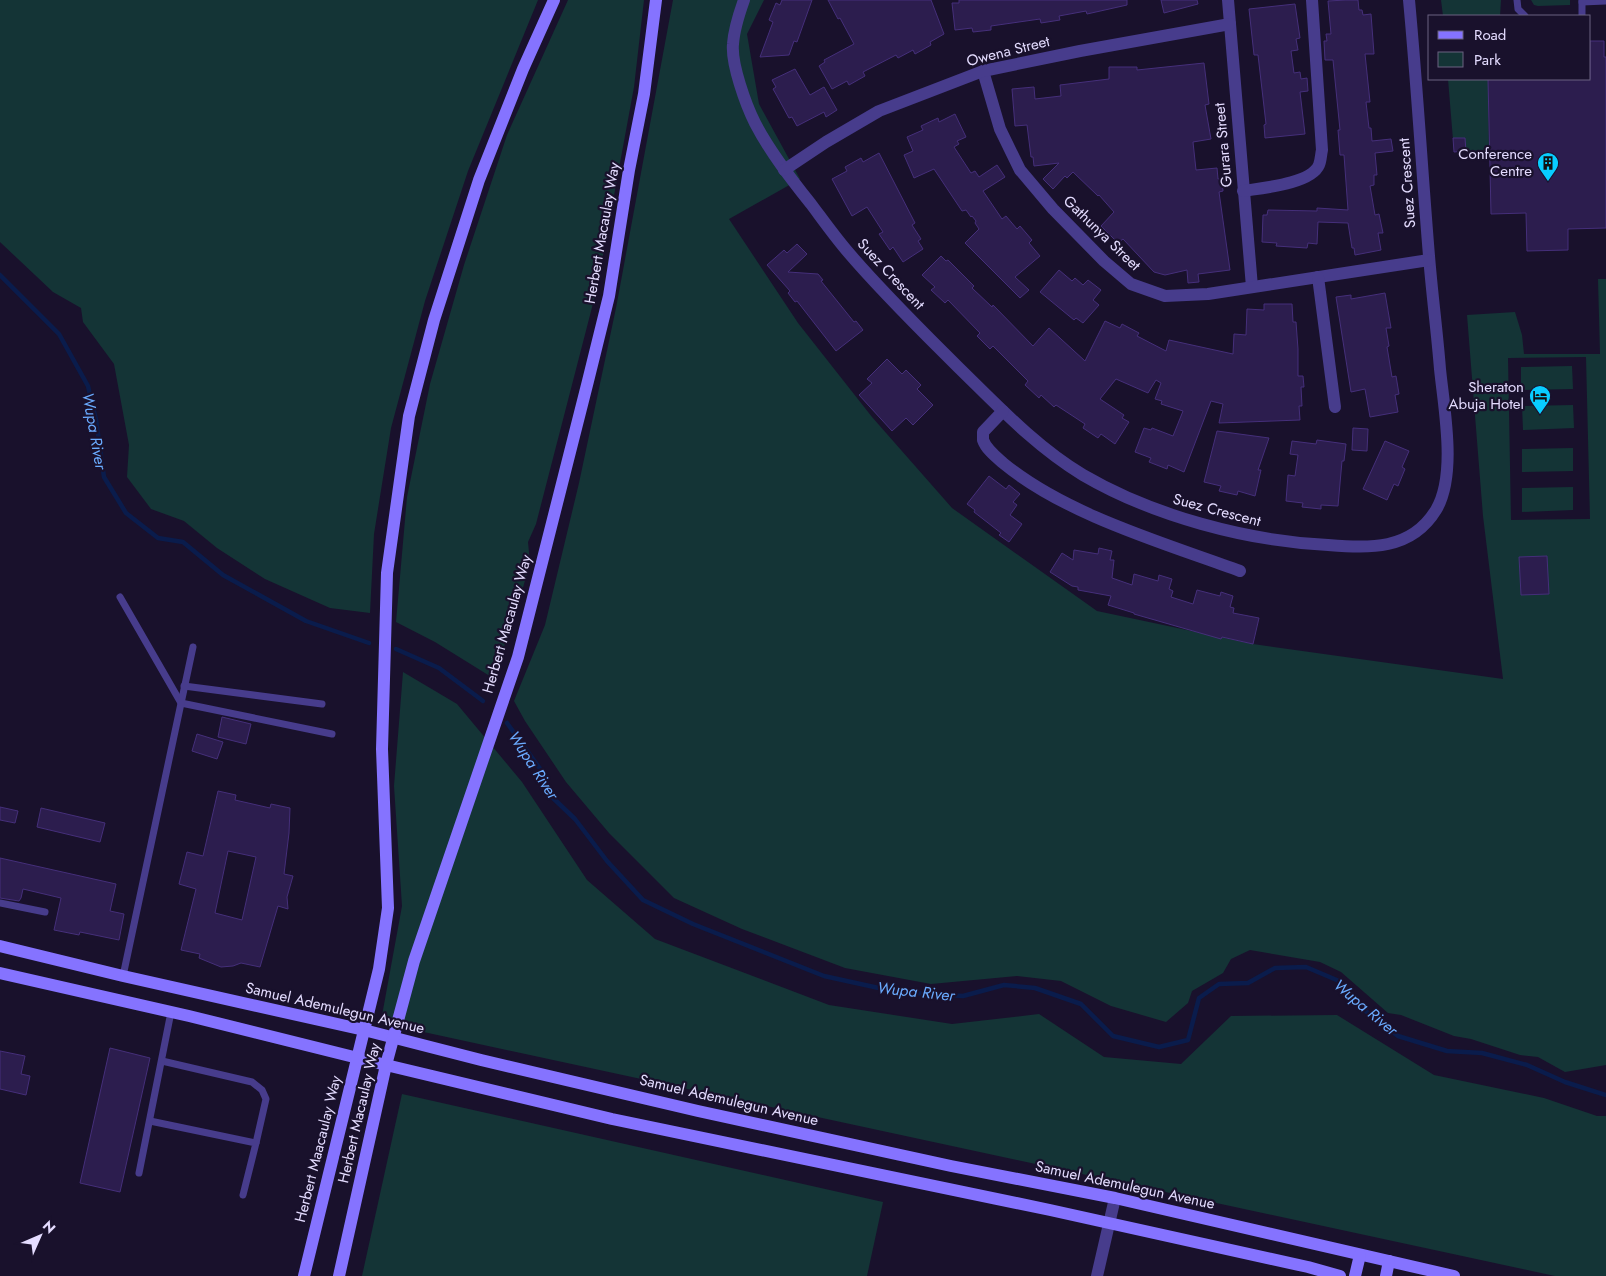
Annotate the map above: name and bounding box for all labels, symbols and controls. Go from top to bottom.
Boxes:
legend [1428,15,1591,80]
text: Road [1474,24,1506,46]
street label: Owena Street [964,30,1052,72]
text: Park [1474,49,1501,71]
street label: Gurara Street [1208,102,1238,188]
street label: Suez Crescent [1393,137,1421,229]
place label: Conference Centre [1458,143,1532,182]
building icon: Conference Centre [1536,151,1560,182]
street label: Herbert Macaulay Way [579,160,625,306]
street label: Gathunya Street [1058,190,1146,276]
street label: Suez Crescent [852,233,930,315]
place label: Sheraton Abuja Hotel [1449,376,1524,415]
hotel icon: Sheraton Abuja Hotel [1528,384,1552,415]
water label: Wupa River [76,391,113,473]
street label: Suez Crescent [1171,488,1264,532]
street label: Herbert Macaulay Way [477,552,537,696]
water label: Wupa River [503,726,565,805]
water label: Wupa River [1329,974,1404,1042]
water label: Wupa River [876,976,957,1007]
street label: Samuel Ademulegun Avenue [243,977,427,1039]
street label: Herbert Macaulay Way [332,1040,386,1185]
street label: Samuel Ademulegun Avenue [637,1069,821,1131]
street label: Herbert Maacaulay Way [289,1073,347,1225]
street label: Samuel Ademulegun Avenue [1033,1155,1217,1215]
north arrow [15,1211,65,1261]
text: N [38,1216,60,1238]

